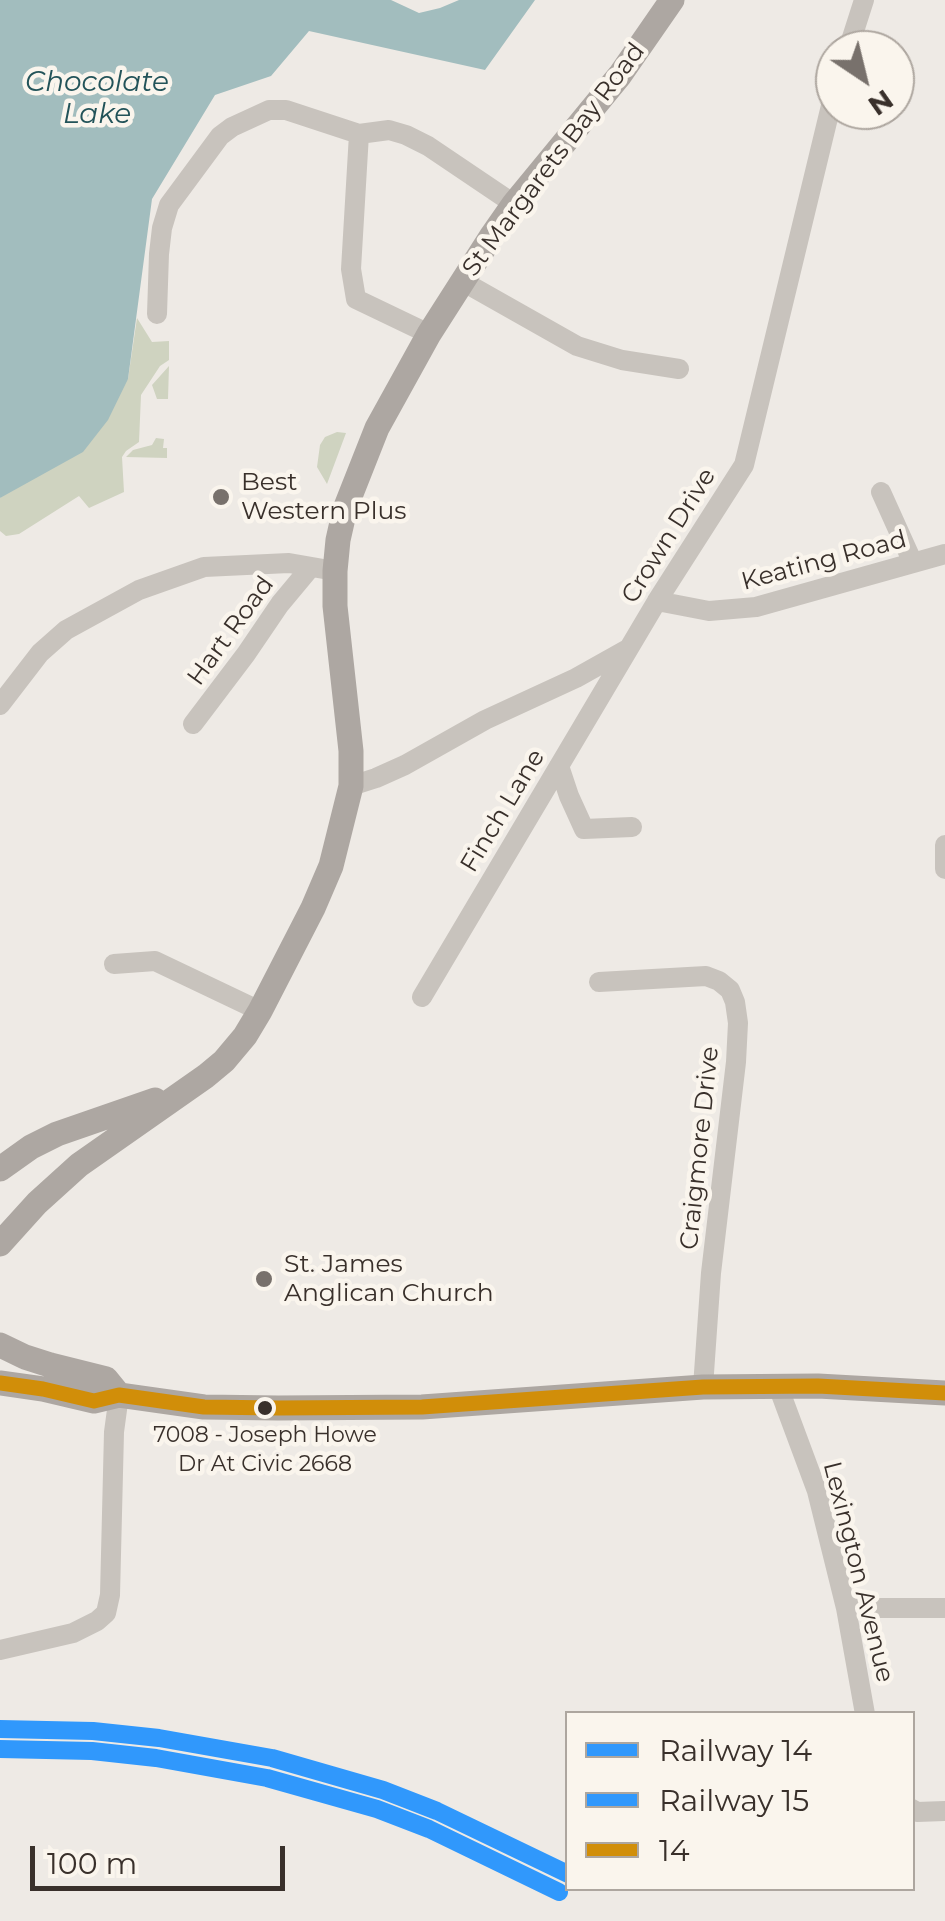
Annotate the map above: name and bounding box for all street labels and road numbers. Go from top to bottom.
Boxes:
street label: St Margarets Bay Road [456,37,652,283]
street label: Crown Drive [616,463,722,609]
street label: Keating Road [738,525,910,597]
street label: Hart Road [181,571,281,691]
street label: Finch Lane [455,744,551,878]
street label: Craigmore Drive [674,1045,726,1251]
street label: Lexington Avenue [816,1458,900,1686]

